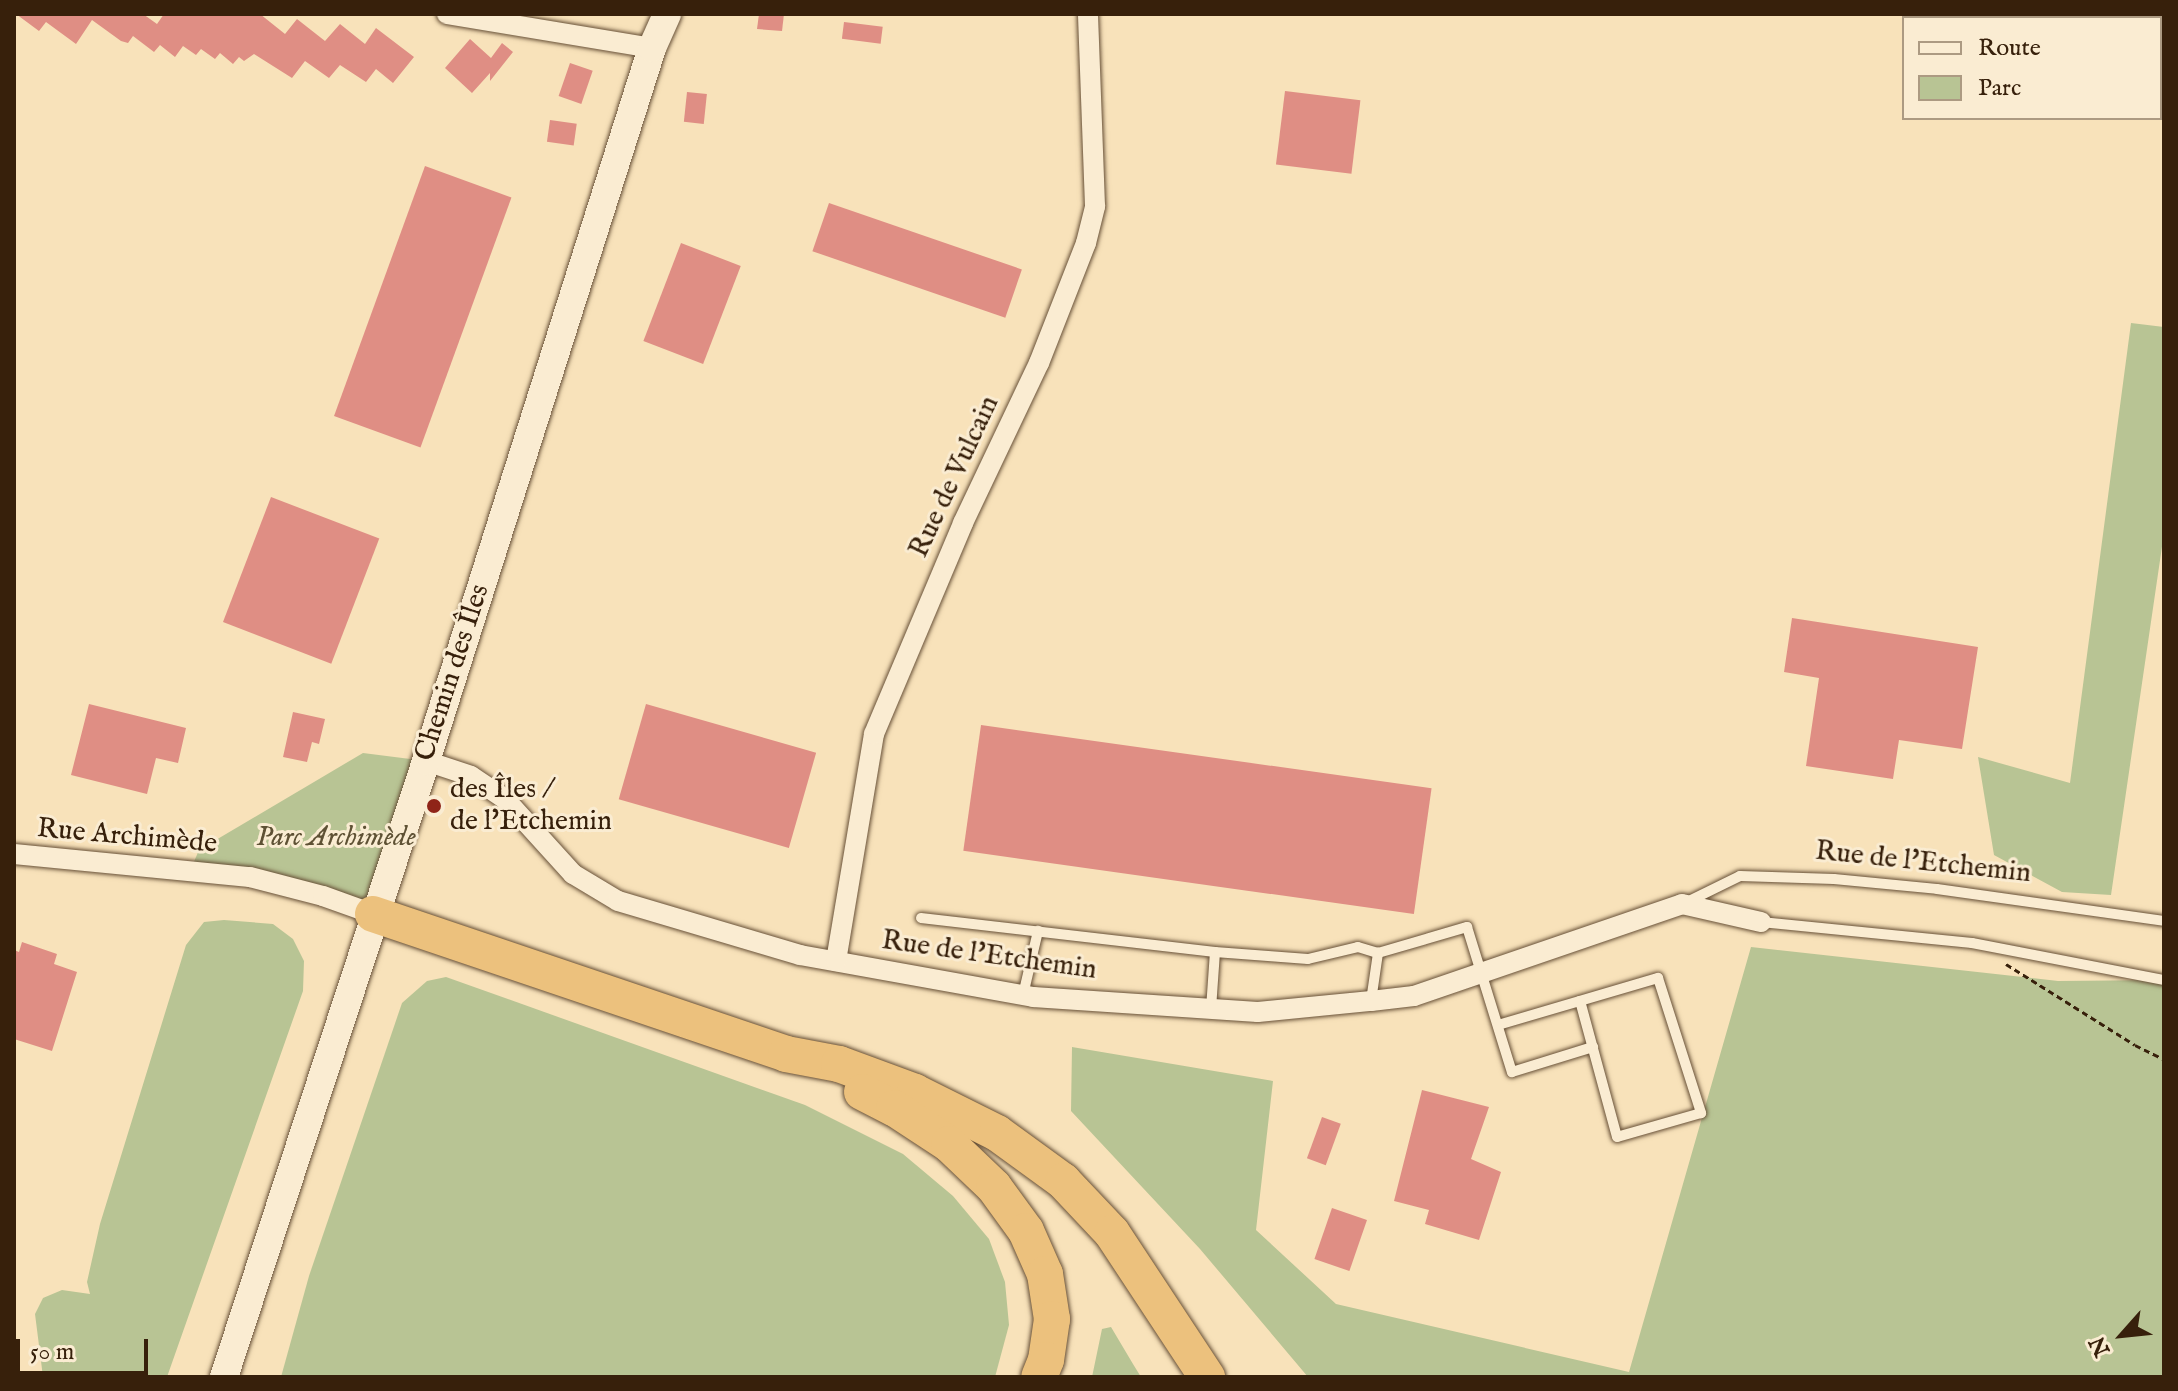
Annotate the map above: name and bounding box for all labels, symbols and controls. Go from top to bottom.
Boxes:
legend [1902,16,2162,120]
text: Route [1978,33,2041,64]
text: Parc [1978,73,2021,104]
street label: Rue de Vulcain [903,391,1007,563]
street label: Chemin des Îles [409,580,497,766]
place label: des Îles / de l'Etchemin [450,773,612,839]
marker: des Îles / de l'Etchemin [425,797,443,815]
street label: Rue Archimède [36,812,218,862]
park label: Parc Archimède [256,821,416,855]
street label: Rue de l'Etchemin [1814,835,2032,891]
street label: Rue de l'Etchemin [879,924,1099,988]
north arrow [2082,1295,2162,1375]
scale bar [20,1323,152,1373]
text: N [2084,1331,2117,1361]
text: 50 m [30,1337,74,1368]

